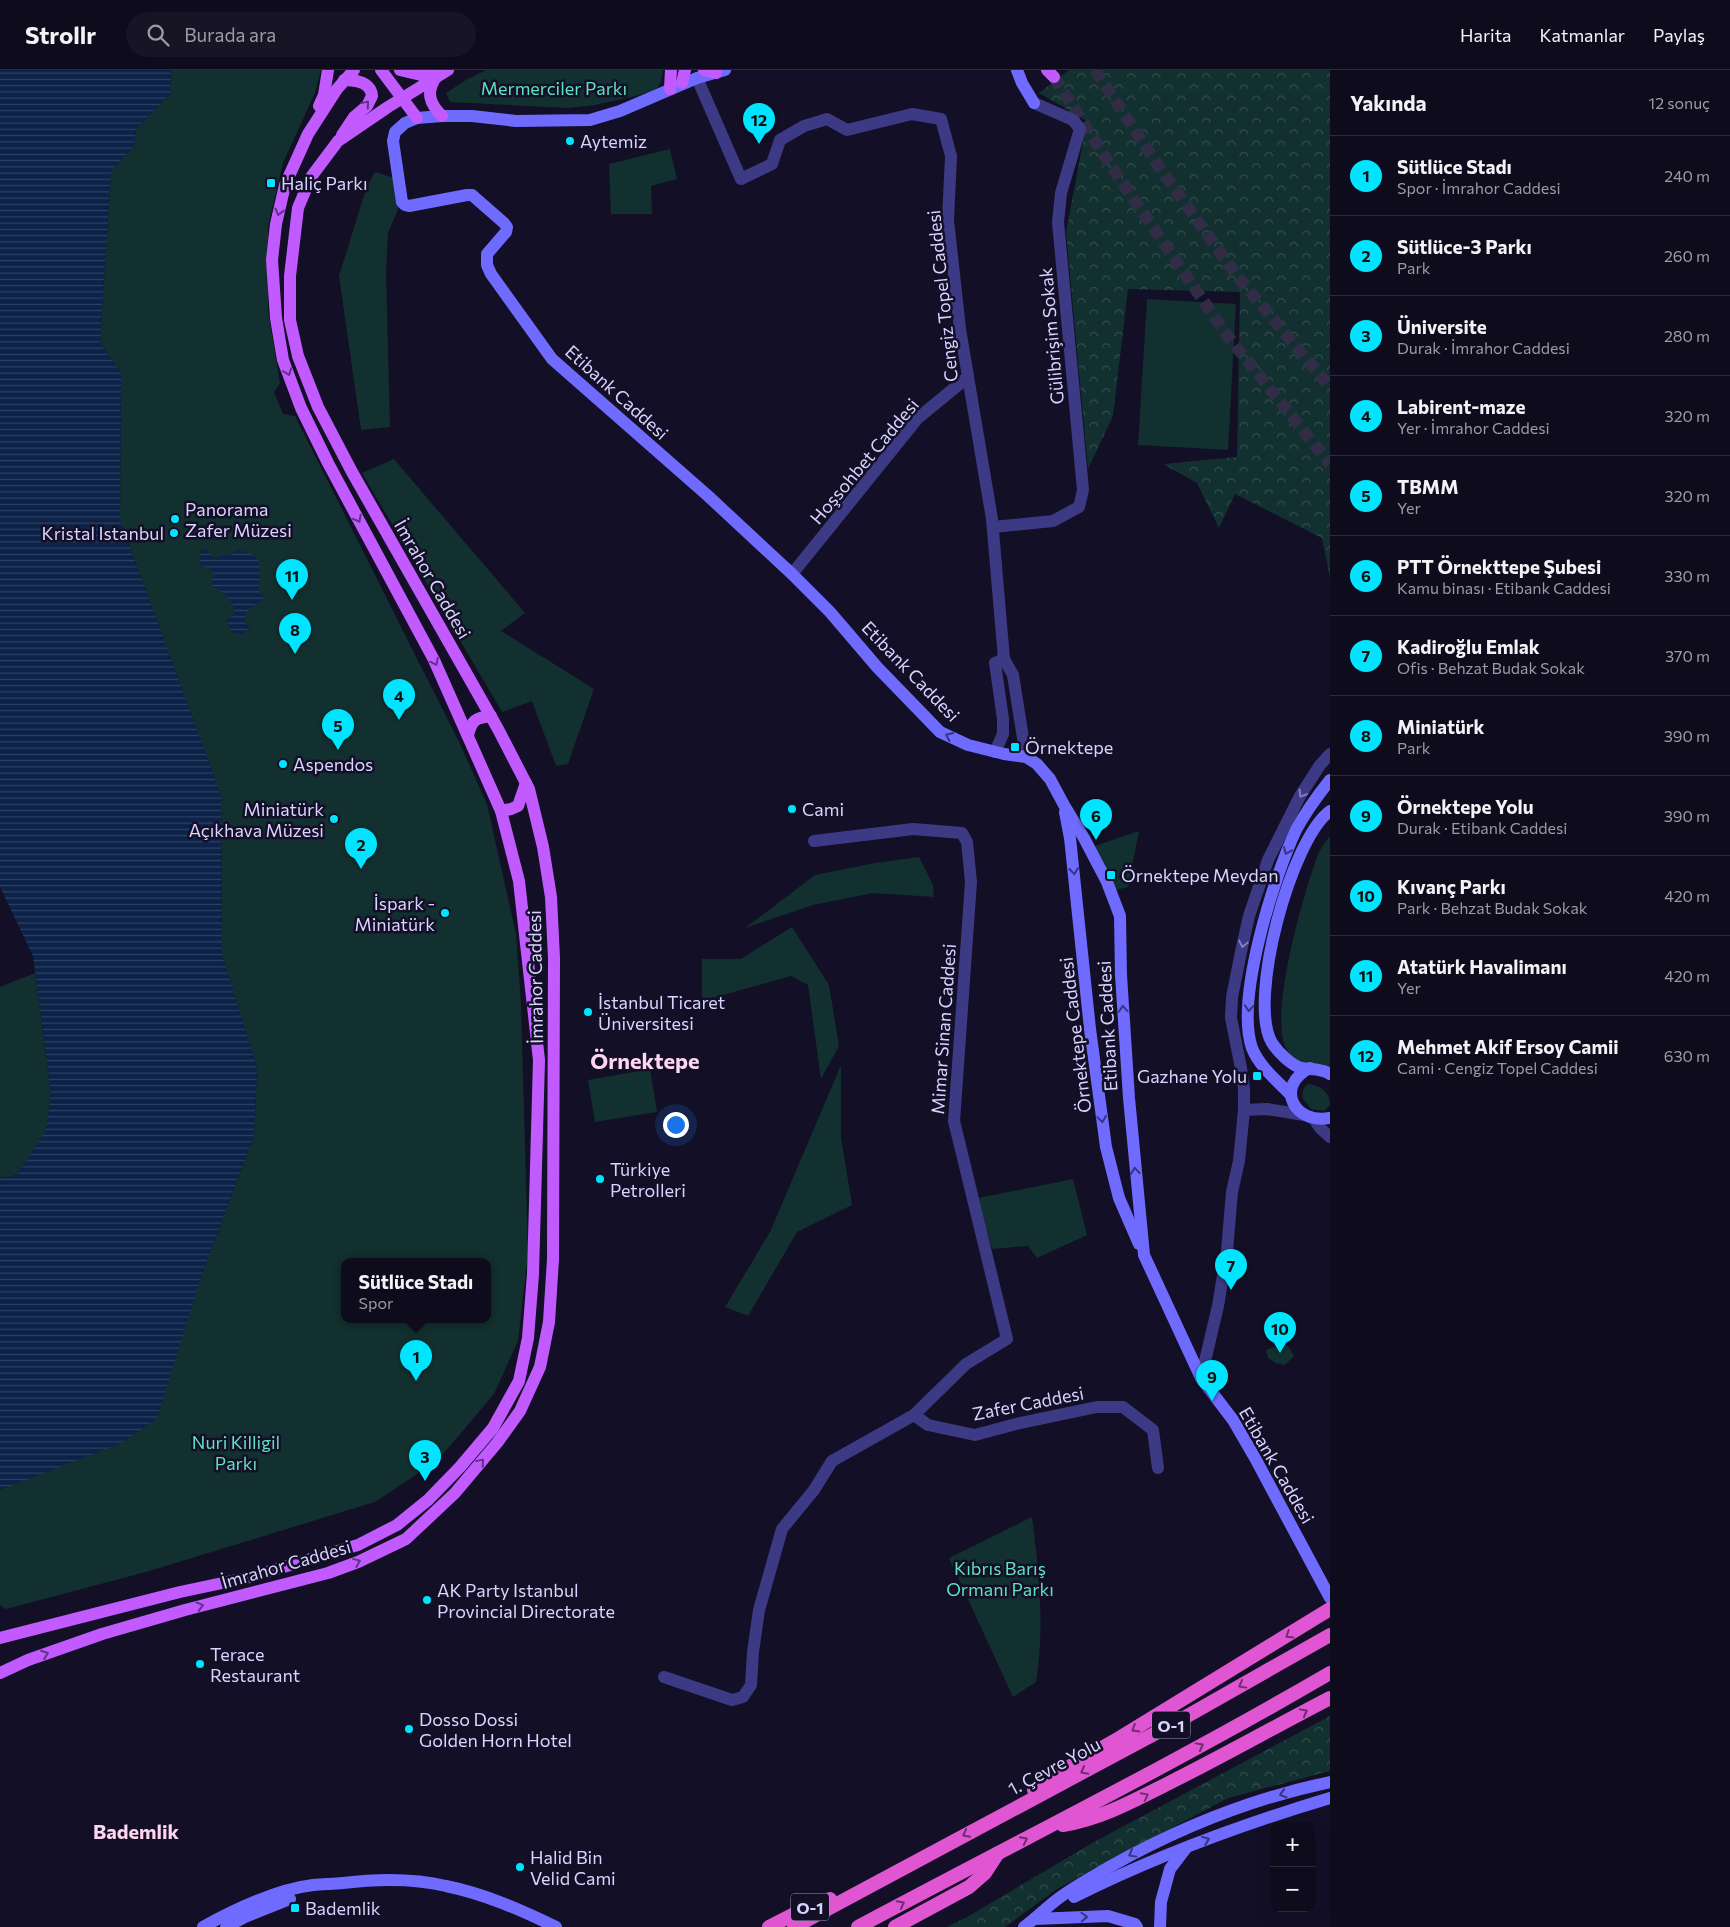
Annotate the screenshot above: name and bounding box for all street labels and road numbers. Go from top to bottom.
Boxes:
street label: Cengiz Topel Caddesi [922,209,962,383]
street label: Gülibrişim Sokak [1034,267,1068,405]
street label: Etibank Caddesi [561,340,673,444]
street label: Hoşsohbet Caddesi [805,394,923,528]
street label: İmrahor Caddesi [390,516,476,642]
street label: Etibank Caddesi [858,616,964,726]
street label: İmrahor Caddesi [523,910,547,1044]
street label: Mimar Sinan Caddesi [926,943,960,1115]
street label: Örnektepe Caddesi [1055,956,1095,1114]
street label: Etibank Caddesi [1093,960,1121,1092]
street label: Zafer Caddesi [970,1381,1086,1425]
street label: Etibank Caddesi [1235,1403,1319,1527]
street label: İmrahor Caddesi [219,1535,353,1593]
road number: O-1 [1152,1712,1190,1738]
street label: 1. Çevre Yolu [1004,1732,1104,1800]
road number: O-1 [791,1894,829,1920]

